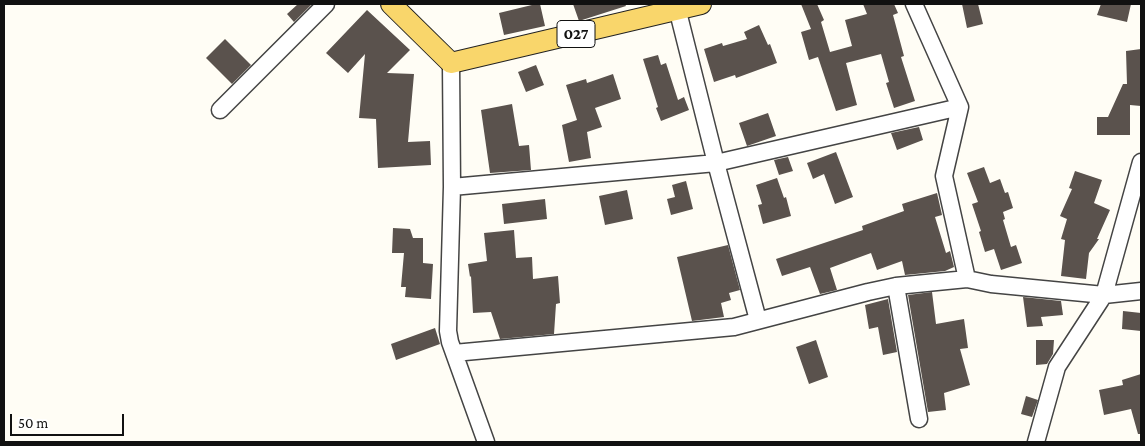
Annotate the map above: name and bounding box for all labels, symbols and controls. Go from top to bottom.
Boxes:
road number: 027 [557,20,595,48]
scale bar [12,404,126,436]
text: 50 m [18,415,48,431]

